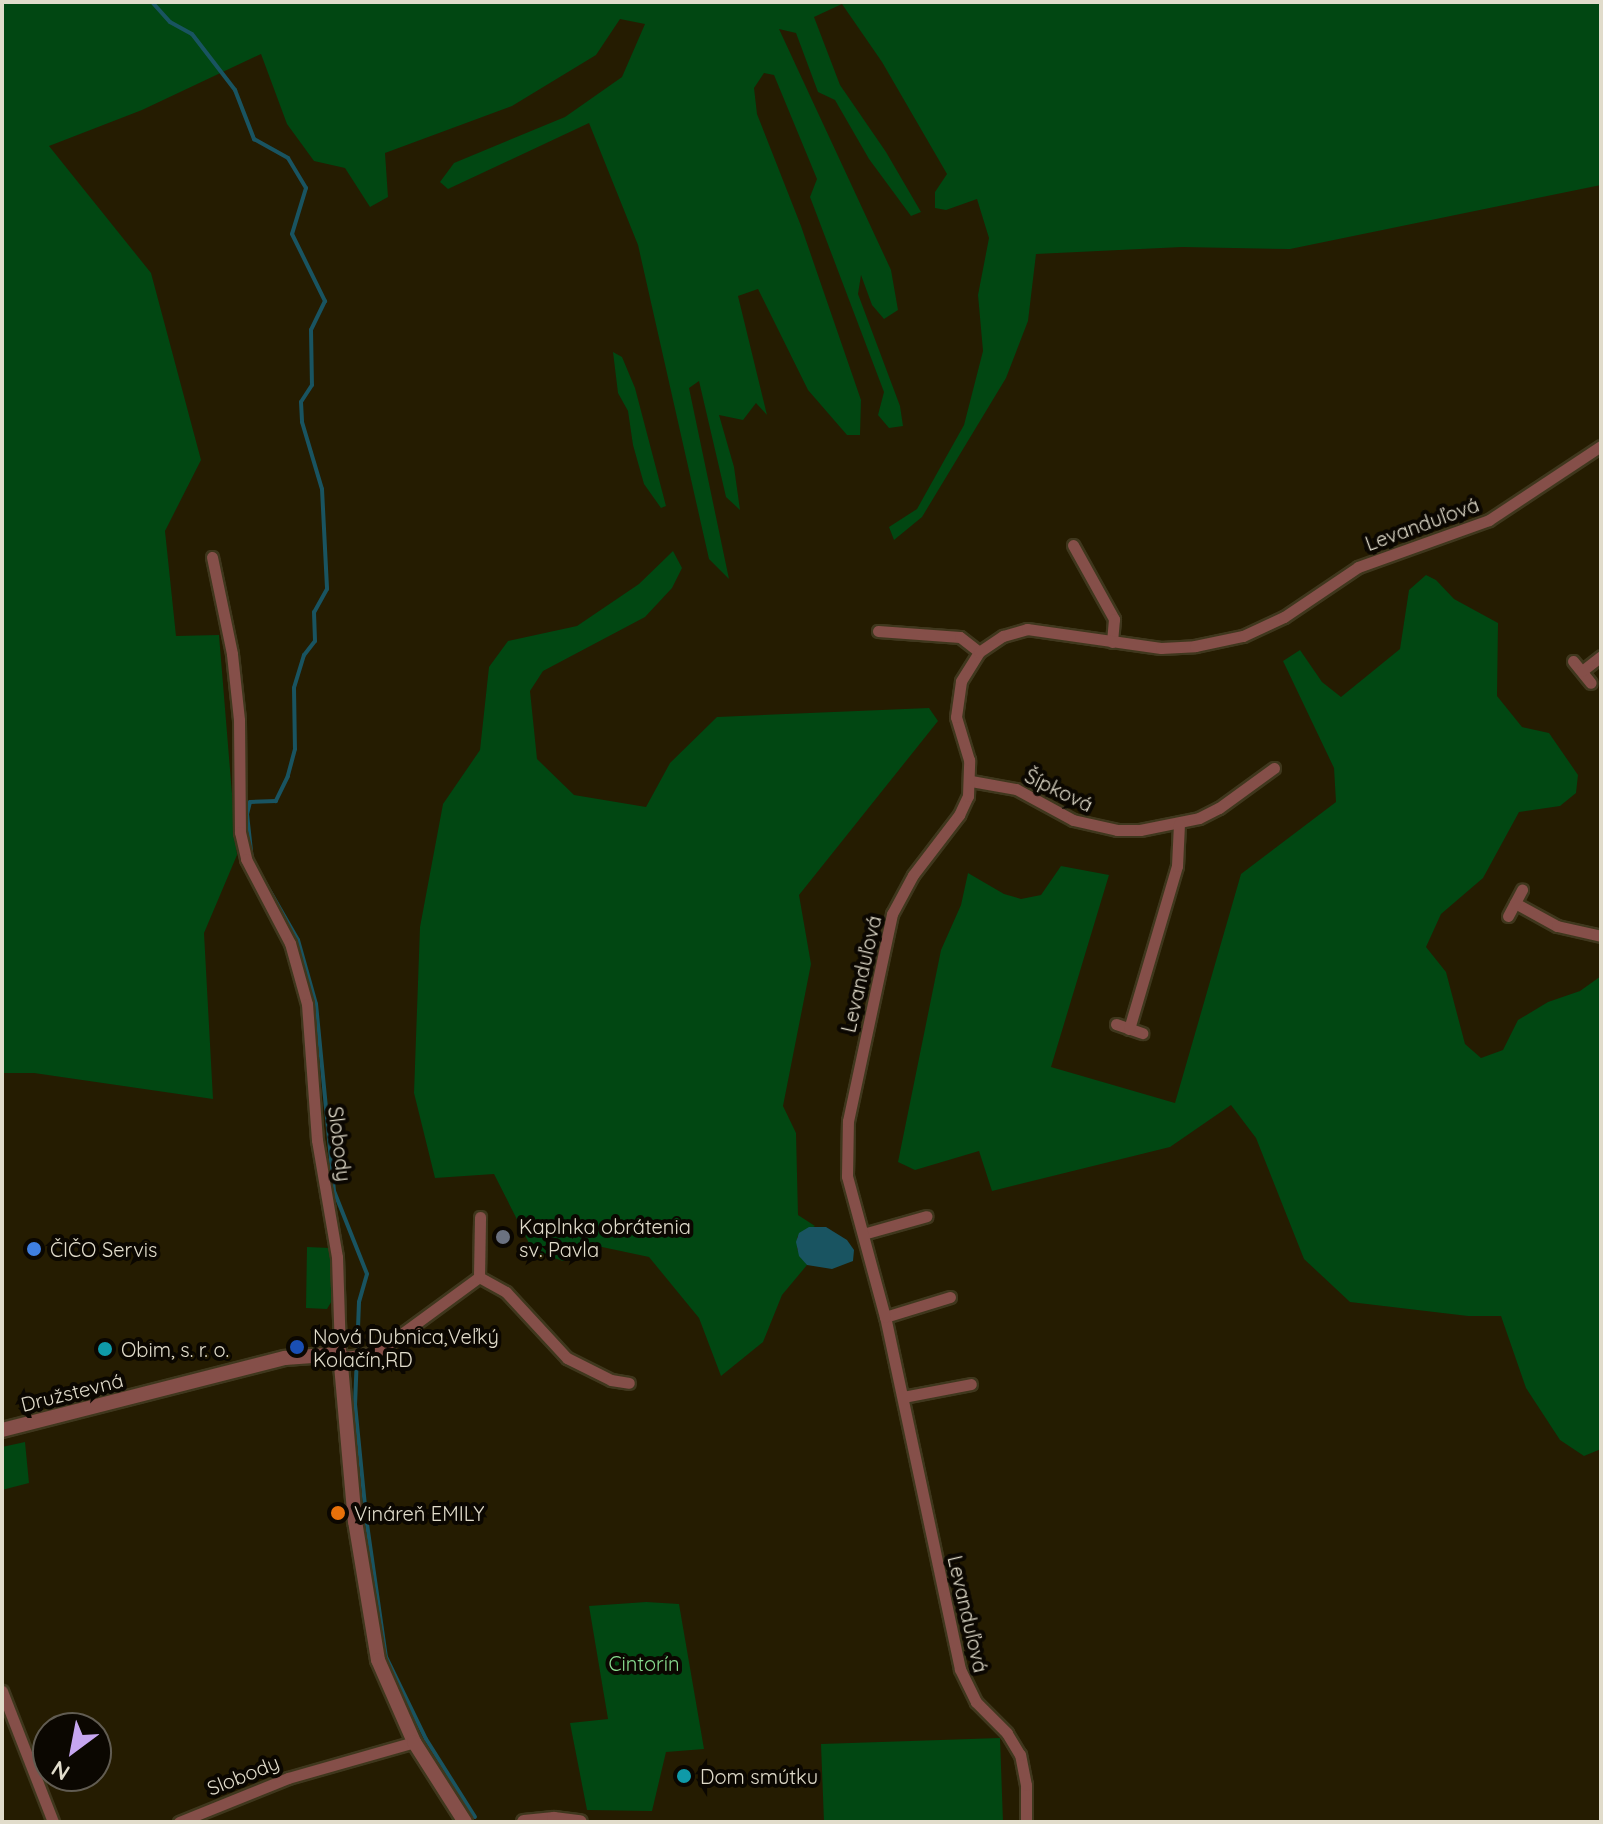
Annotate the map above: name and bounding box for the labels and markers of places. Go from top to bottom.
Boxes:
place label: Kaplnka obrátenia sv. Pavla [519,1214,691,1261]
marker: Kaplnka obrátenia sv. Pavla [494,1228,512,1246]
place label: ČIČO Servis [50,1237,157,1261]
marker: ČIČO Servis [25,1240,43,1258]
place label: Nová Dubnica,Veľký Kolačín,RD [313,1324,499,1371]
place label: Obim, s. r. o. [121,1337,229,1361]
marker: Nová Dubnica,Veľký Kolačín,RD [288,1338,306,1356]
marker: Obim, s. r. o. [96,1340,114,1358]
place label: Vináreň EMILY [354,1501,484,1525]
marker: Vináreň EMILY [329,1504,347,1522]
place label: Dom smútku [700,1764,818,1788]
marker: Dom smútku [675,1767,693,1785]

